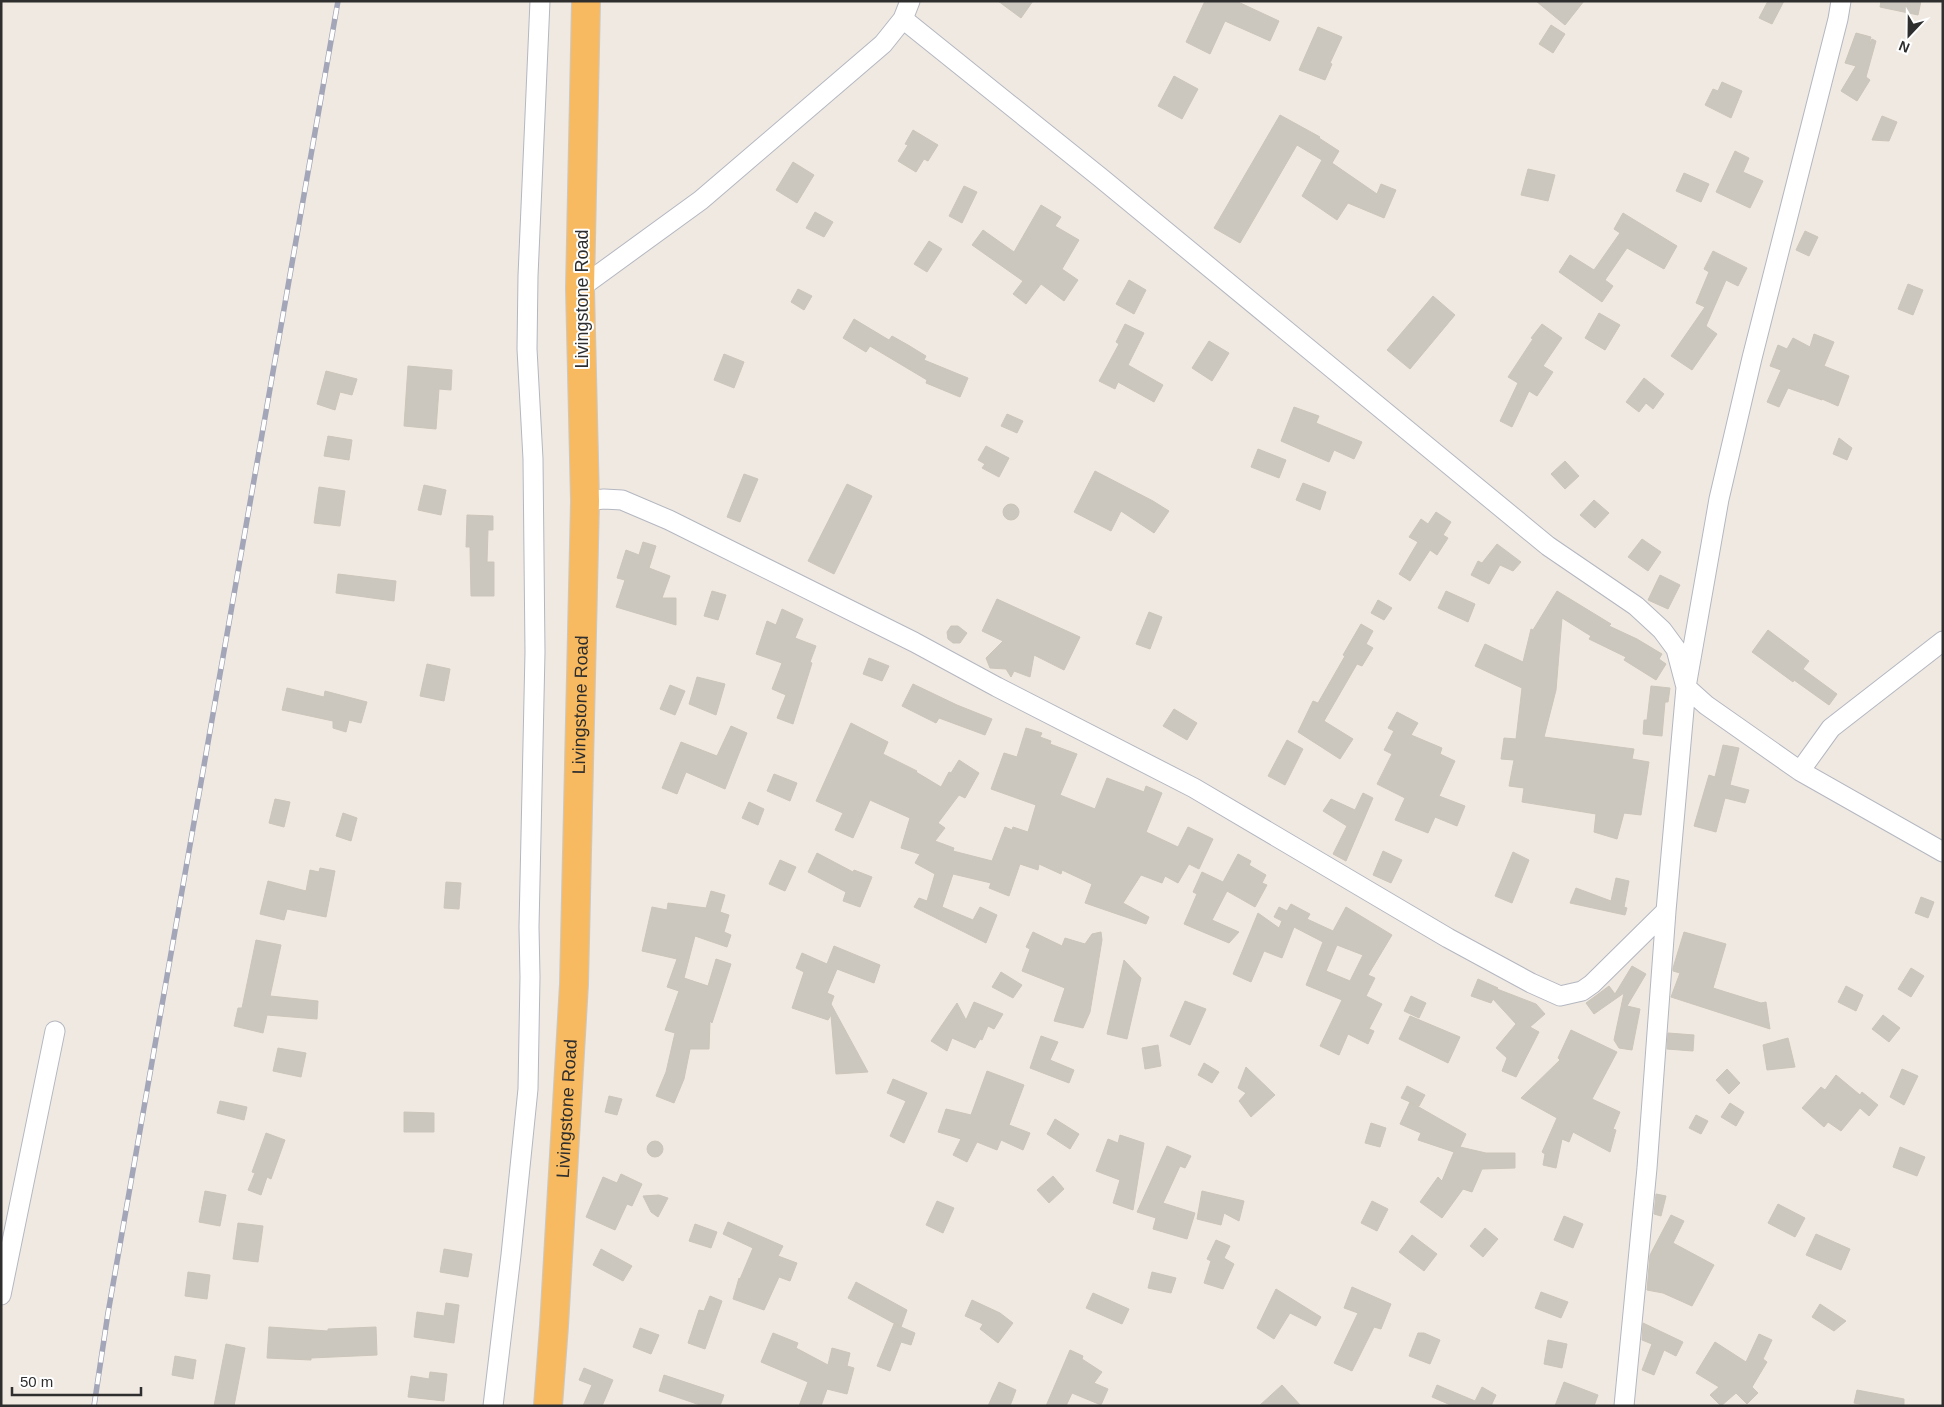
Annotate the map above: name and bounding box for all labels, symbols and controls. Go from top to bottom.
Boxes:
north arrow [1884,10,1934,60]
text: N [1896,38,1912,56]
street label: Livingstone Road [572,229,592,369]
street label: Livingstone Road [569,635,592,775]
street label: Livingstone Road [553,1039,581,1179]
scale bar [12,1364,141,1396]
text: 50 m [20,1373,53,1390]

